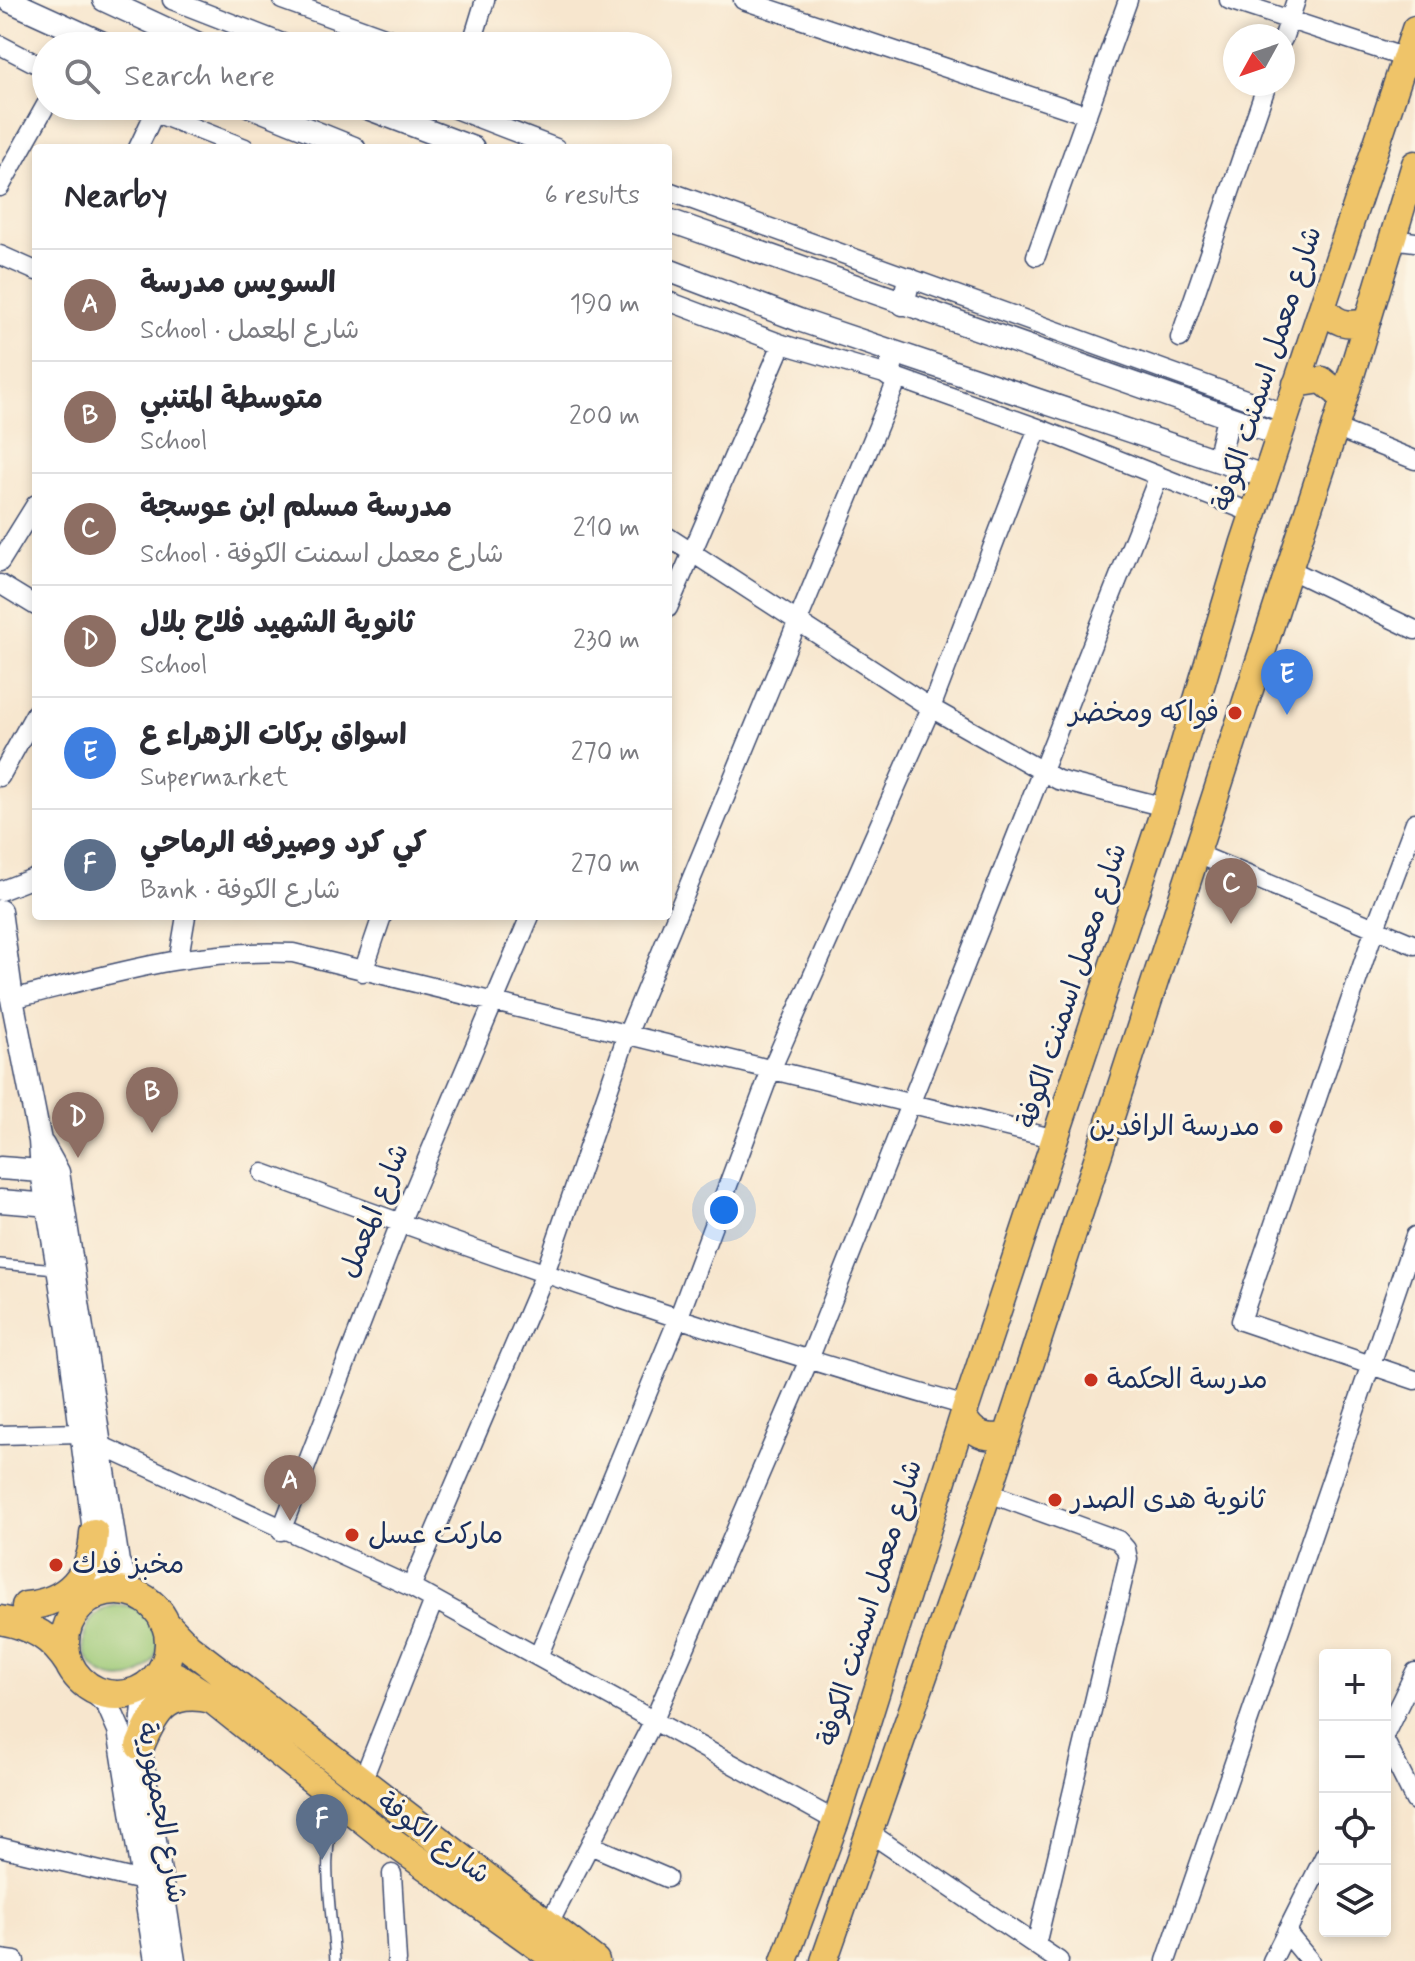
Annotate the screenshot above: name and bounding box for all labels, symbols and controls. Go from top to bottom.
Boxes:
north arrow [1223,24,1295,96]
search box [32,32,672,120]
icon: search [60,54,104,98]
text: Search here [124,57,275,96]
text: Nearby [64,174,168,219]
text: 6 results [545,179,640,213]
street label: شارع معمل اسمنت الكوفة [1204,222,1332,516]
text: السويس مدرسة [140,264,336,303]
text: A [81,288,99,322]
text: 190 m [570,288,640,322]
text: School · شارع المعمل [140,314,359,348]
text: متوسطة المتنبي [140,380,323,419]
text: B [82,400,98,434]
text: 200 m [569,400,640,434]
text: School [140,425,207,459]
text: مدرسة مسلم ابن عوسجة [140,488,452,527]
text: C [81,512,99,546]
text: 210 m [573,512,640,546]
text: School · شارع معمل اسمنت الكوفة [140,538,504,572]
text: ثانوية الشهيد فلاح بلال [140,604,414,643]
text: D [81,624,99,658]
text: 230 m [573,624,640,658]
text: School [140,649,207,683]
pin: E [1261,649,1313,715]
place label: فواكه ومخضر [1067,695,1219,732]
marker: فواكه ومخضر [1226,704,1244,722]
text: اسواق بركات الزهراء ع [140,716,407,755]
text: E [82,736,98,770]
text: 270 m [571,736,640,770]
text: Supermarket [140,761,288,795]
text: كي كرد وصيرفه الرماحي [140,824,427,863]
street label: شارع معمل اسمنت الكوفة [1009,839,1137,1133]
text: F [83,848,97,882]
text: 270 m [571,848,640,882]
pin: C [1205,858,1257,924]
text: Bank · شارع الكوفة [140,874,341,908]
pin: B [126,1067,178,1133]
pin: D [52,1092,104,1158]
place label: مدرسة الرافدين [1089,1109,1260,1146]
marker: مدرسة الرافدين [1267,1118,1285,1136]
street label: شارع المعمل [331,1138,419,1284]
your location [704,1190,744,1230]
place label: مدرسة الحكمة [1107,1362,1268,1399]
marker: مدرسة الحكمة [1082,1371,1100,1389]
pin: A [264,1455,316,1521]
street label: شارع معمل اسمنت الكوفة [810,1455,932,1751]
place label: ثانوية هدى الصدر [1069,1482,1266,1519]
marker: ثانوية هدى الصدر [1046,1491,1064,1509]
place label: ماركت عسل [368,1517,503,1554]
marker: ماركت عسل [343,1526,361,1544]
place label: مخبز فدك [72,1547,184,1584]
marker: مخبز فدك [47,1556,65,1574]
map controls [1319,1649,1391,1937]
button: + [1319,1649,1391,1721]
street label: شارع الجمهورية [127,1719,195,1907]
button: − [1319,1721,1391,1793]
street label: شارع الكوفة [369,1784,497,1894]
button: locate [1319,1793,1391,1865]
pin: F [296,1794,348,1860]
button: layers [1319,1865,1391,1937]

